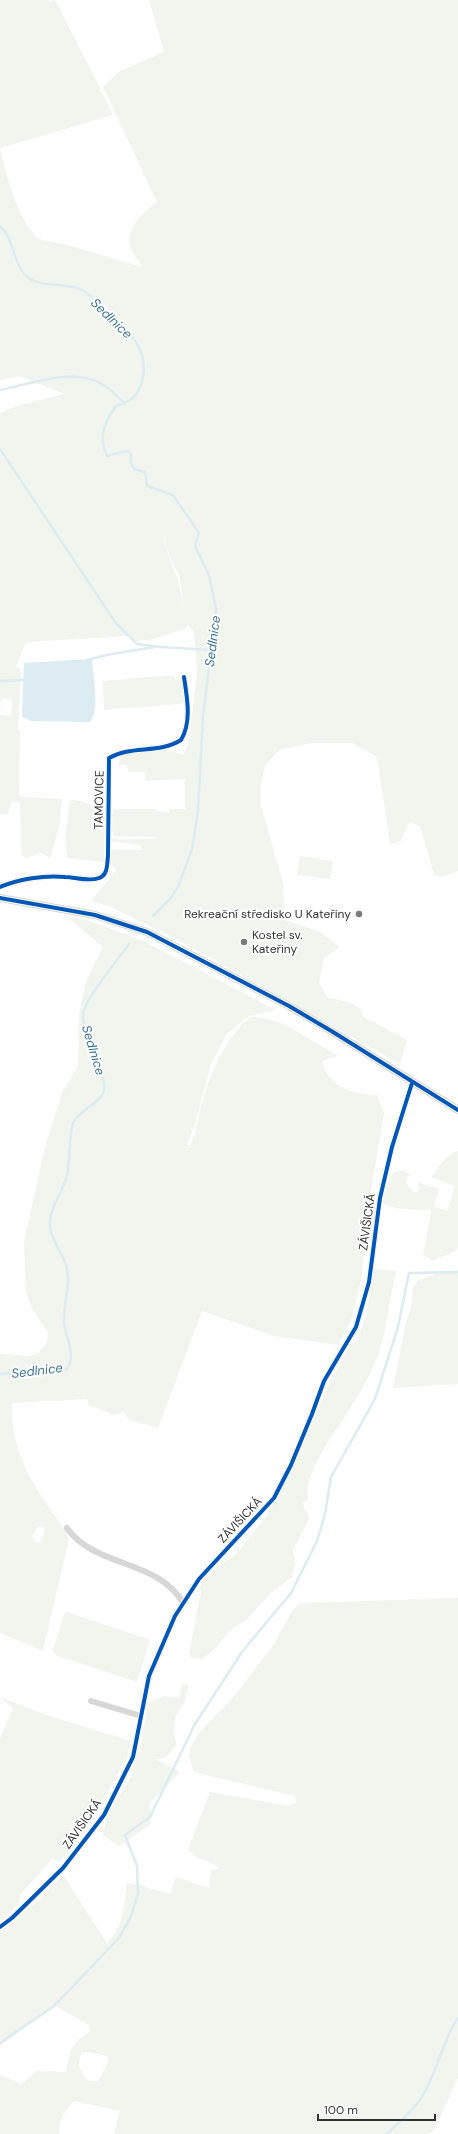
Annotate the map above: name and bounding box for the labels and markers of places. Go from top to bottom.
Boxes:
place label: Rekreační středisko U Kateřiny [184,906,351,922]
marker: Rekreační středisko U Kateřiny [354,909,364,919]
place label: Kostel sv. Kateřiny [252,927,303,957]
marker: Kostel sv. Kateřiny [239,937,249,947]

